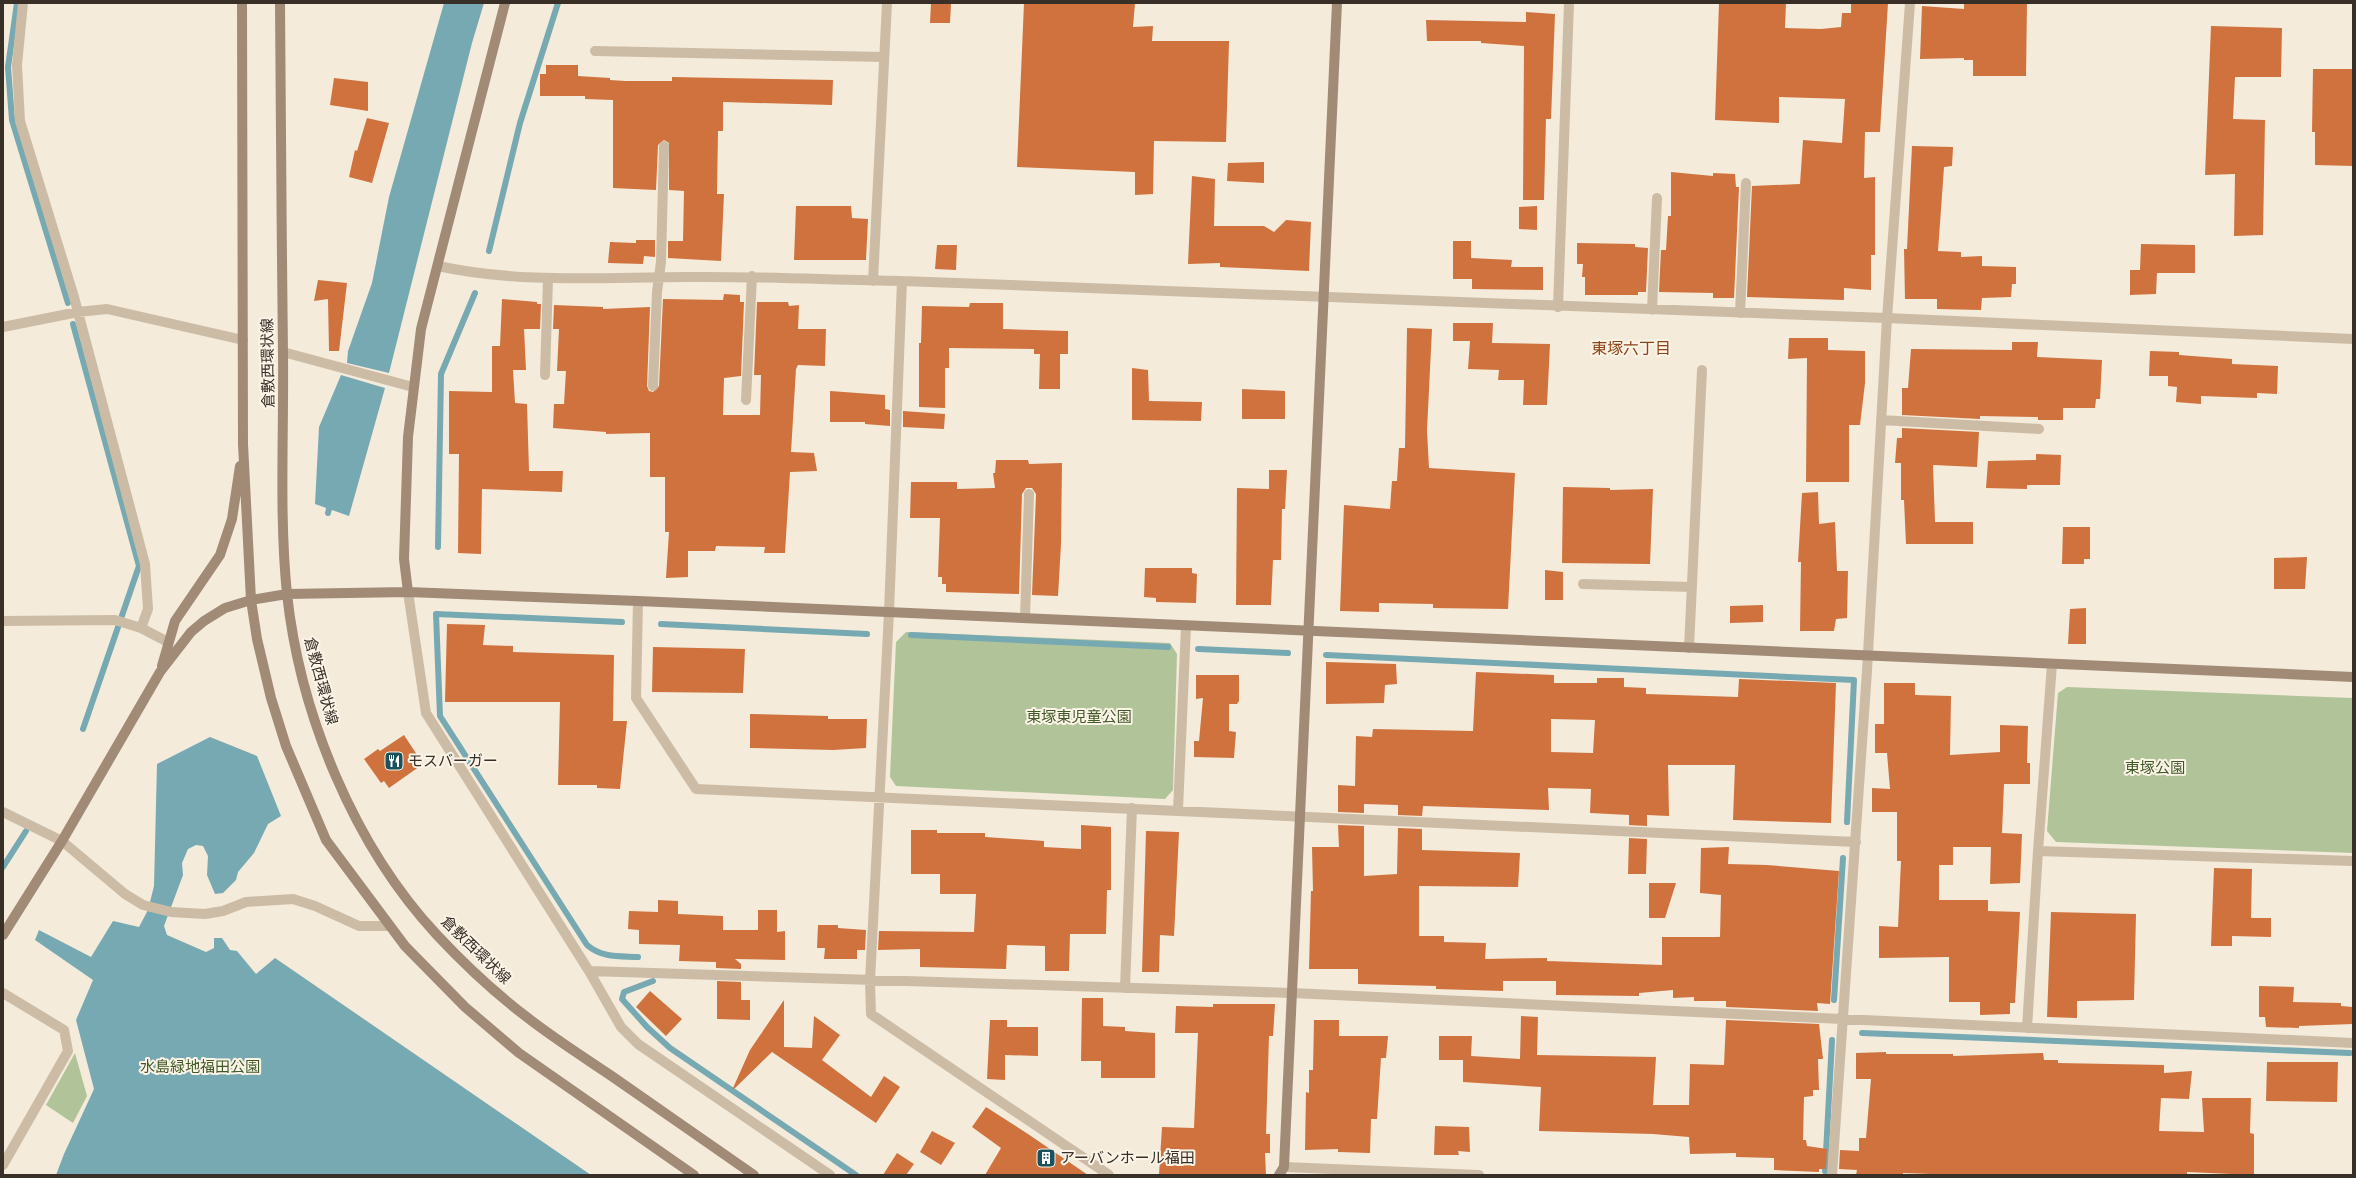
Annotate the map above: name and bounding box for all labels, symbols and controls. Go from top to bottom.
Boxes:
street label: 倉敷西環状線 [258,318,278,408]
district label: 東塚六丁目 [1591,339,1671,358]
street label: 倉敷西環状線 [301,635,341,727]
park label: 東塚東児童公園 [1026,708,1132,726]
restaurant icon: モスバーガー [383,750,405,772]
place label: モスバーガー [408,752,498,770]
park label: 東塚公園 [2125,759,2185,777]
street label: 倉敷西環状線 [437,912,515,988]
park label: 水島緑地福田公園 [140,1058,260,1076]
building icon: アーバンホール福田 [1035,1147,1057,1169]
place label: アーバンホール福田 [1060,1149,1195,1167]

